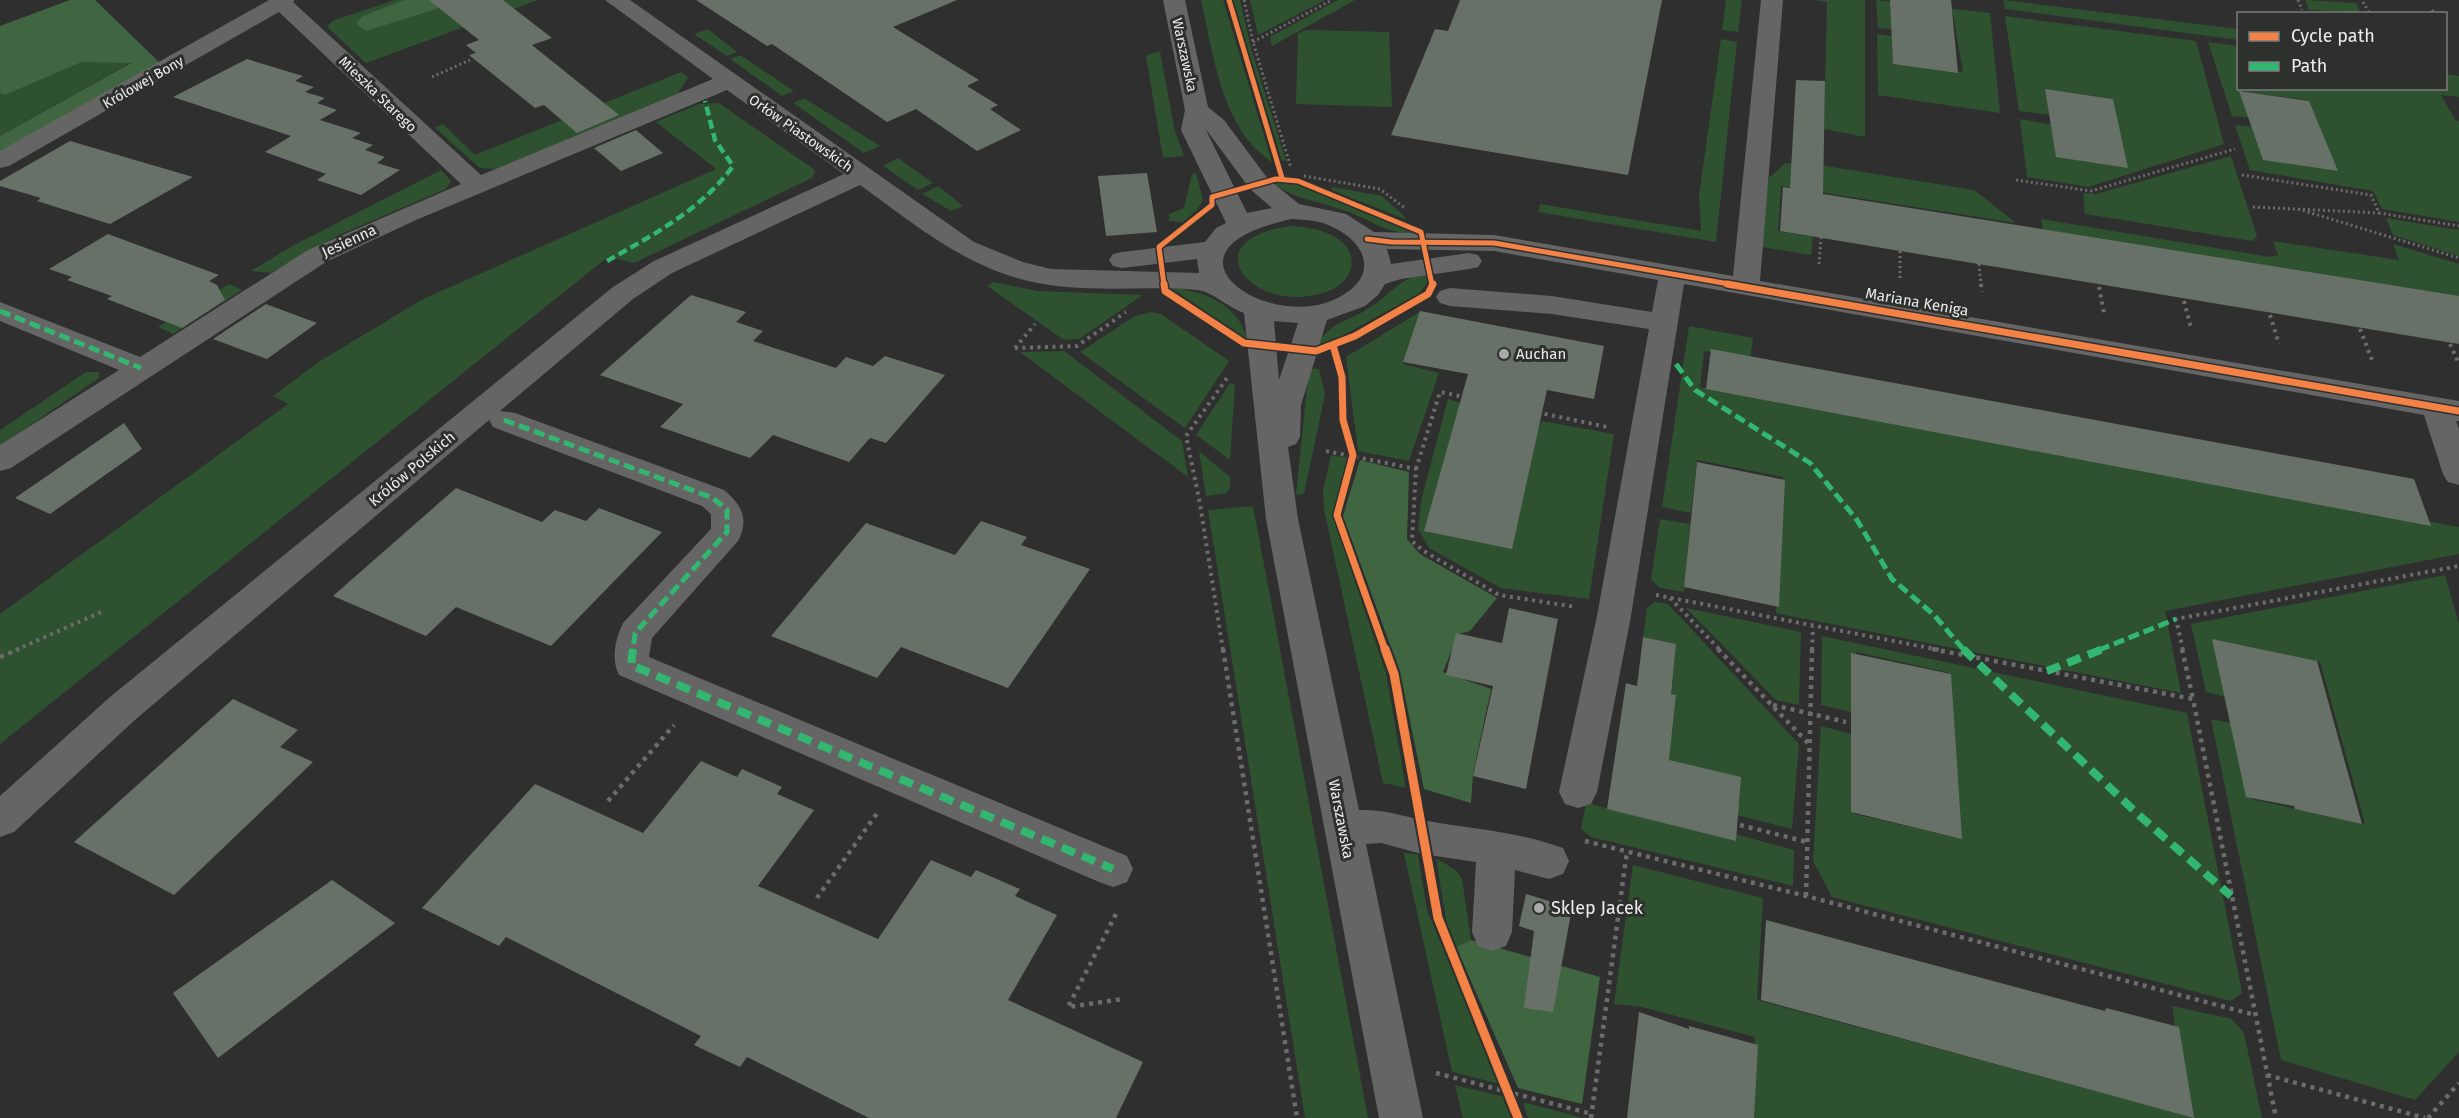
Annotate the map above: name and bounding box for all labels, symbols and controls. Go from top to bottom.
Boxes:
legend [2237,12,2447,90]
street label: Warszawska [1168,17,1201,94]
text: Cycle path [2291,25,2375,47]
street label: Królowej Bony [100,52,187,112]
street label: Mieszka Starego [335,53,420,136]
text: Path [2291,55,2327,77]
street label: Orłów Piastowskich [745,91,856,176]
street label: Jesienna [319,221,379,261]
street label: Mariana Keniga [1864,284,1970,320]
place label: Auchan [1516,345,1566,363]
marker: Auchan [1497,347,1511,361]
street label: Królów Polskich [365,428,459,510]
street label: Warszawska [1324,778,1358,860]
place label: Sklep Jacek [1551,897,1644,919]
marker: Sklep Jacek [1532,901,1546,915]

